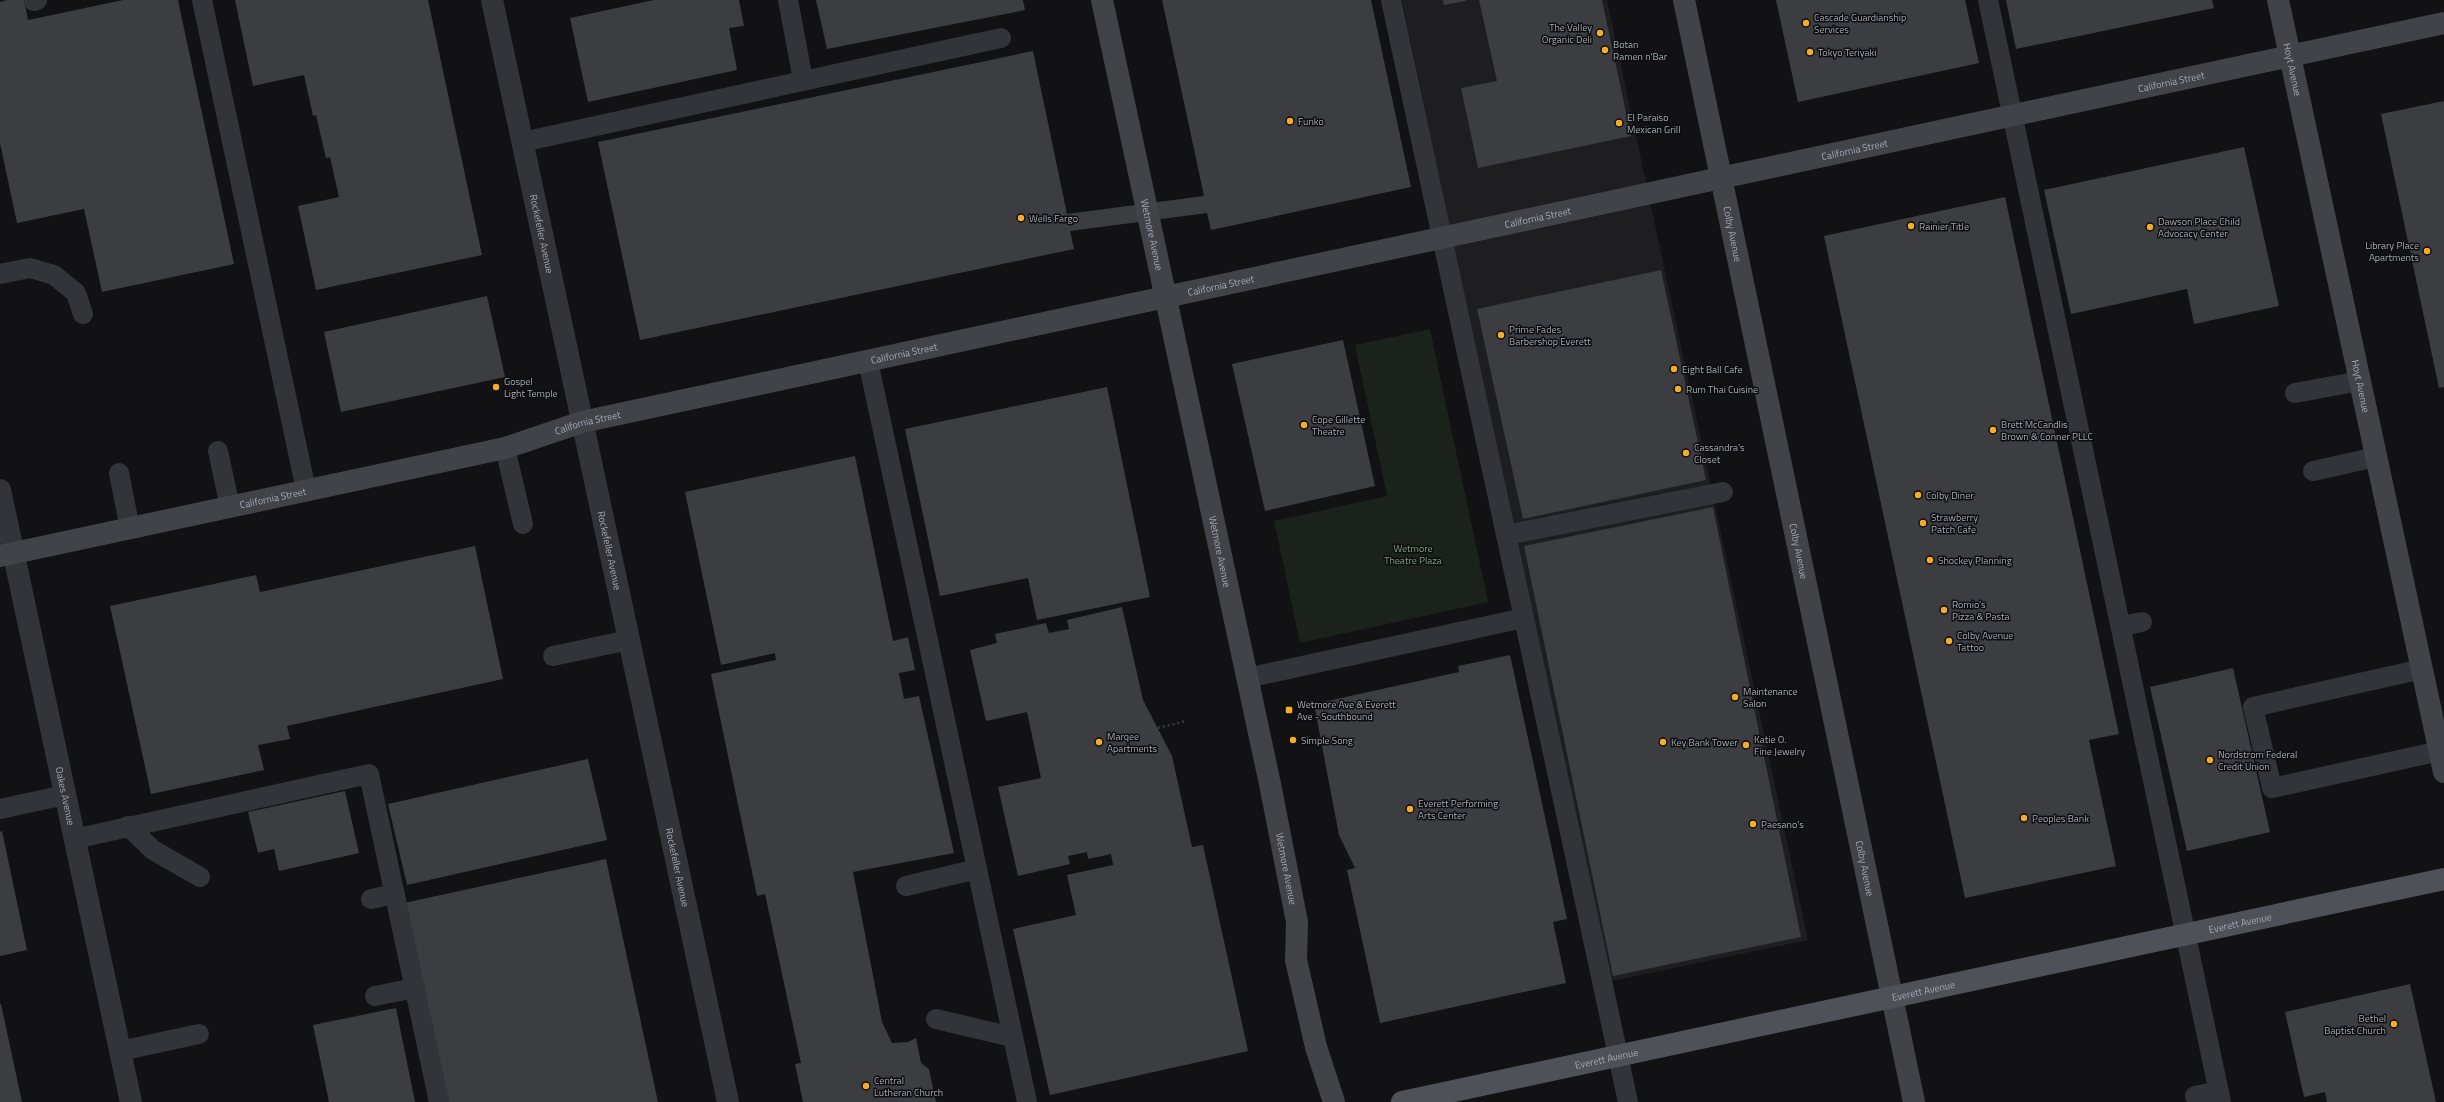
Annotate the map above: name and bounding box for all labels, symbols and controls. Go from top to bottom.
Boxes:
place label: Cascade Guardianship Services [1814,10,1906,37]
marker: Cascade Guardianship Services [1801,18,1811,28]
place label: The Valley Organic Deli [1542,20,1592,47]
marker: The Valley Organic Deli [1595,28,1605,38]
place label: Botan Ramen n'Bar [1613,37,1668,64]
street label: Hoyt Avenue [2280,42,2306,97]
marker: Botan Ramen n'Bar [1600,45,1610,55]
place label: Tokyo Teriyaki [1818,45,1876,60]
marker: Tokyo Teriyaki [1805,47,1815,57]
street label: California Street [2137,67,2206,96]
place label: El Paraiso Mexican Grill [1627,110,1680,137]
place label: Funko [1298,114,1324,129]
marker: Funko [1285,116,1295,126]
marker: El Paraiso Mexican Grill [1614,118,1624,128]
street label: California Street [1820,135,1890,164]
street label: Rockefeller Avenue [526,193,558,275]
street label: Wetmore Avenue [1137,197,1167,272]
street label: California Street [1503,203,1573,232]
street label: Colby Avenue [1720,205,1746,263]
place label: Wells Fargo [1029,211,1078,226]
marker: Wells Fargo [1016,213,1026,223]
place label: Dawson Place Child Advocacy Center [2158,214,2240,241]
place label: Rainier Title [1919,219,1969,234]
marker: Rainier Title [1906,221,1916,231]
marker: Dawson Place Child Advocacy Center [2145,222,2155,232]
place label: Library Place Apartments [2365,238,2419,265]
marker: Library Place Apartments [2422,246,2432,256]
street label: California Street [1186,271,1256,300]
place label: Prime Fades Barbershop Everett [1509,322,1591,349]
marker: Prime Fades Barbershop Everett [1496,330,1506,340]
street label: California Street [869,338,939,367]
street label: Hoyt Avenue [2348,358,2374,414]
place label: Eight Ball Cafe [1682,362,1743,377]
marker: Eight Ball Cafe [1669,364,1679,374]
place label: Gospel Light Temple [504,374,558,401]
marker: Gospel Light Temple [491,382,501,392]
place label: Rum Thai Cuisine [1686,382,1758,397]
marker: Rum Thai Cuisine [1673,384,1683,394]
street label: California Street [553,406,622,438]
place label: Cope Gillette Theatre [1312,412,1365,439]
place label: Brett McCandlis Brown & Conner PLLC [2001,417,2093,444]
marker: Cope Gillette Theatre [1299,420,1309,430]
marker: Brett McCandlis Brown & Conner PLLC [1988,425,1998,435]
place label: Cassandra’s Closet [1694,440,1745,467]
marker: Cassandra’s Closet [1681,448,1691,458]
street label: California Street [238,483,308,512]
place label: Colby Diner [1926,488,1974,503]
marker: Colby Diner [1913,490,1923,500]
street label: Rockefeller Avenue [594,510,626,591]
place label: Strawberry Patch Cafe [1931,510,1978,537]
street label: Wetmore Avenue [1205,514,1235,589]
marker: Strawberry Patch Cafe [1918,518,1928,528]
street label: Colby Avenue [1786,522,1812,580]
park label: Wetmore Theatre Plaza [1384,541,1442,568]
place label: Shockey Planning [1938,553,2012,568]
marker: Shockey Planning [1925,555,1935,565]
place label: Romio’s Pizza & Pasta [1952,597,2010,624]
marker: Romio’s Pizza & Pasta [1939,605,1949,615]
place label: Colby Avenue Tattoo [1957,628,2013,655]
marker: Colby Avenue Tattoo [1944,636,1954,646]
place label: Maintenance Salon [1743,684,1798,711]
marker: Maintenance Salon [1730,692,1740,702]
place label: Wetmore Ave & Everett Ave - Southbound [1297,697,1396,724]
marker: Wetmore Ave & Everett Ave - Southbound [1284,705,1294,715]
place label: Marqee Apartments [1107,729,1157,756]
place label: Katie O. Fine Jewelry [1754,732,1805,759]
place label: Simple Song [1301,733,1353,748]
marker: Simple Song [1288,735,1298,745]
place label: Key Bank Tower [1671,735,1738,750]
marker: Marqee Apartments [1094,737,1104,747]
marker: Key Bank Tower [1658,737,1668,747]
marker: Katie O. Fine Jewelry [1741,740,1751,750]
place label: Nordstrom Federal Credit Union [2218,747,2297,774]
marker: Nordstrom Federal Credit Union [2205,755,2215,765]
street label: Oakes Avenue [52,765,79,827]
place label: Everett Performing Arts Center [1418,796,1498,823]
marker: Everett Performing Arts Center [1405,804,1415,814]
place label: Peoples Bank [2032,811,2089,826]
marker: Peoples Bank [2019,813,2029,823]
place label: Paesano’s [1761,817,1804,832]
marker: Paesano’s [1748,819,1758,829]
street label: Rockefeller Avenue [662,826,694,908]
street label: Wetmore Avenue [1272,831,1301,906]
street label: Colby Avenue [1852,839,1878,897]
street label: Everett Avenue [2207,909,2273,937]
street label: Everett Avenue [1890,976,1956,1005]
place label: Bethel Baptist Church [2324,1011,2386,1038]
marker: Bethel Baptist Church [2389,1019,2399,1029]
street label: Everett Avenue [1573,1044,1639,1072]
place label: Central Lutheran Church [874,1073,943,1100]
marker: Central Lutheran Church [861,1081,871,1091]

